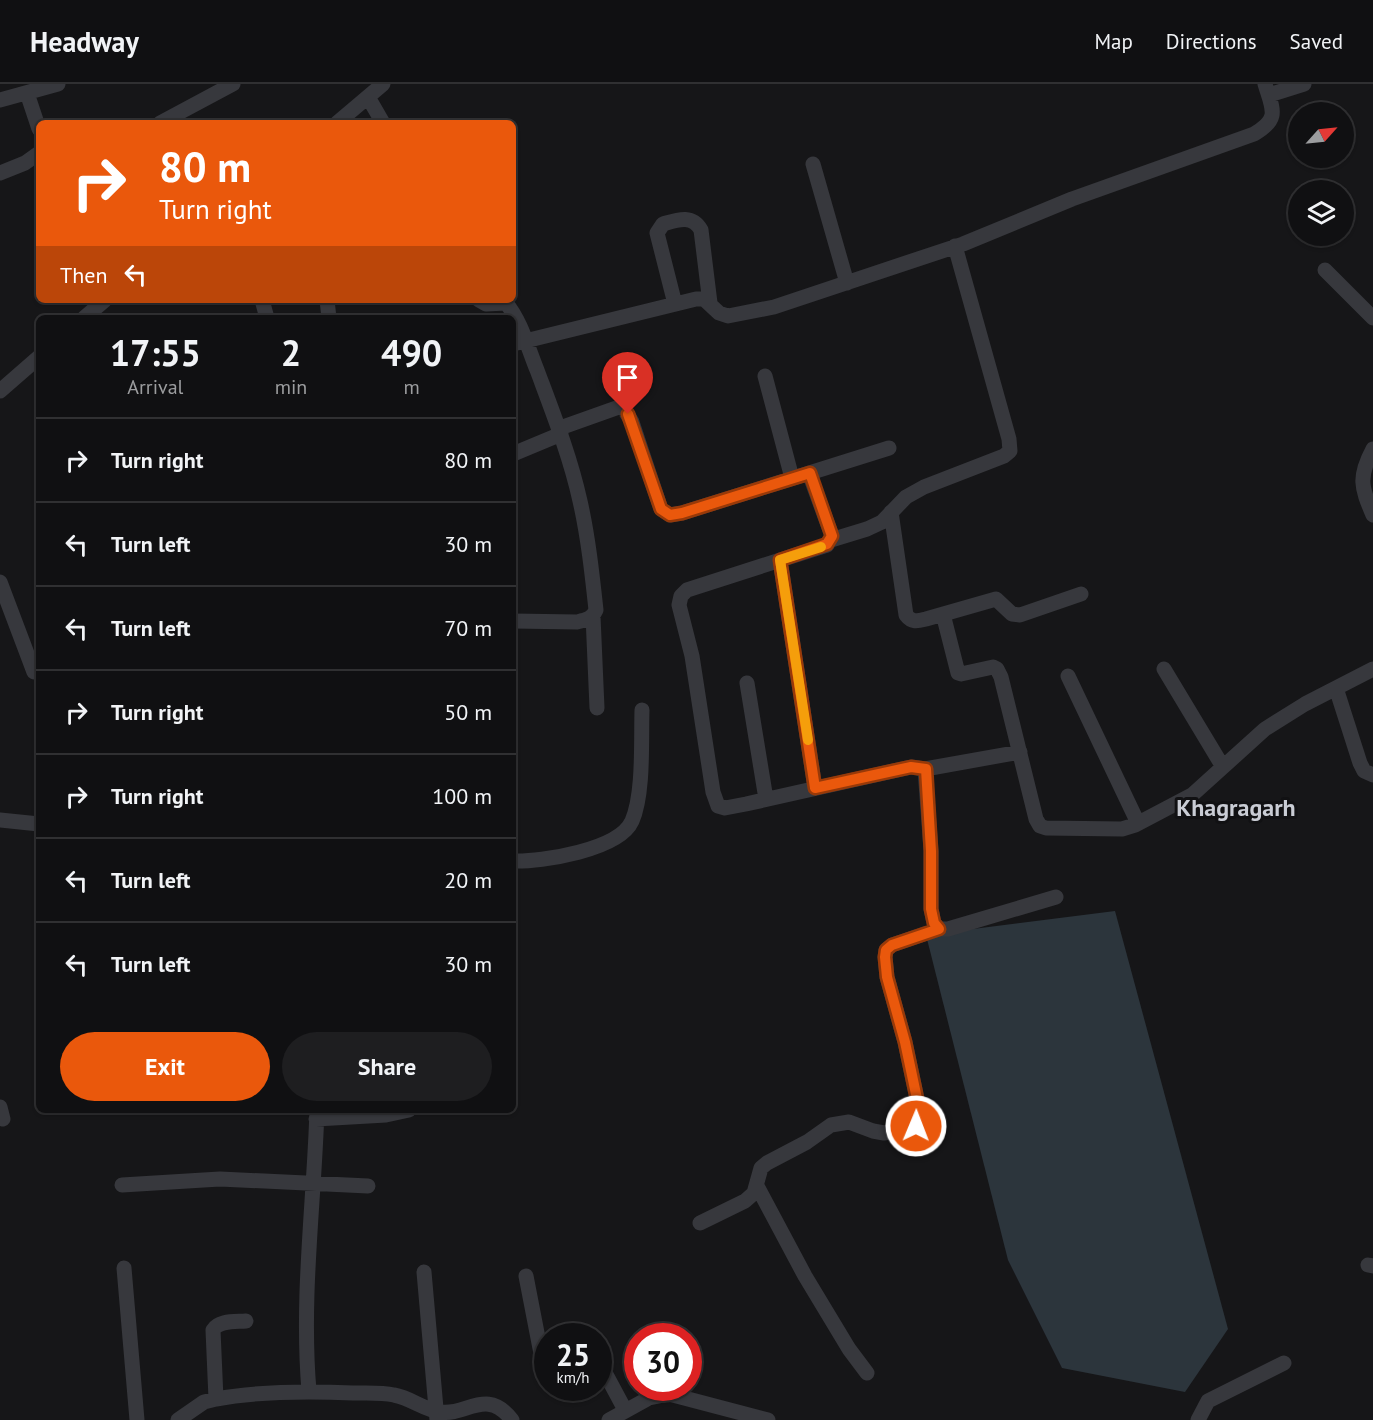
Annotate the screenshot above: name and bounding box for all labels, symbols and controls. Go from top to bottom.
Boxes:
text: Headway [30,23,139,60]
text: Map [1094,28,1133,55]
text: Directions [1166,28,1257,55]
text: Saved [1290,28,1343,55]
north arrow [1288,102,1354,168]
map controls [1288,102,1354,246]
text: 80 m [159,139,251,194]
icon: right [60,144,138,222]
button: layers [1288,180,1354,246]
text: Turn right [159,192,272,226]
icon: left [119,258,152,291]
text: Then [60,261,107,289]
text: 17:55 [110,329,201,376]
text: 2 [281,329,301,376]
text: 490 [381,329,442,376]
pin [602,352,653,414]
icon: arrive [611,361,644,394]
text: Arrival [127,374,183,400]
text: min [275,374,307,400]
text: m [404,374,420,400]
icon: right [60,444,93,477]
text: Turn right [111,446,203,474]
text: 80 m [444,446,492,474]
icon: left [60,528,93,561]
text: Turn left [111,530,191,558]
text: 30 m [444,530,492,558]
icon: left [60,612,93,645]
text: Turn left [111,614,191,642]
text: 70 m [444,614,492,642]
icon: right [60,696,93,729]
text: Turn right [111,698,203,726]
text: 50 m [444,698,492,726]
icon: right [60,780,93,813]
text: Turn right [111,782,203,810]
text: 100 m [432,782,492,810]
district label: Khagragarh [1176,792,1296,823]
icon: left [60,864,93,897]
text: Turn left [111,866,191,894]
text: 20 m [444,866,492,894]
icon: left [60,948,93,981]
text: Turn left [111,950,191,978]
text: 30 m [444,950,492,978]
button: Exit [60,1032,270,1101]
button: Share [282,1032,492,1101]
position arrow [884,1094,948,1158]
speed limit sign: 30 [624,1323,702,1401]
text: 25 [556,1335,590,1374]
text: km/h [557,1368,589,1387]

